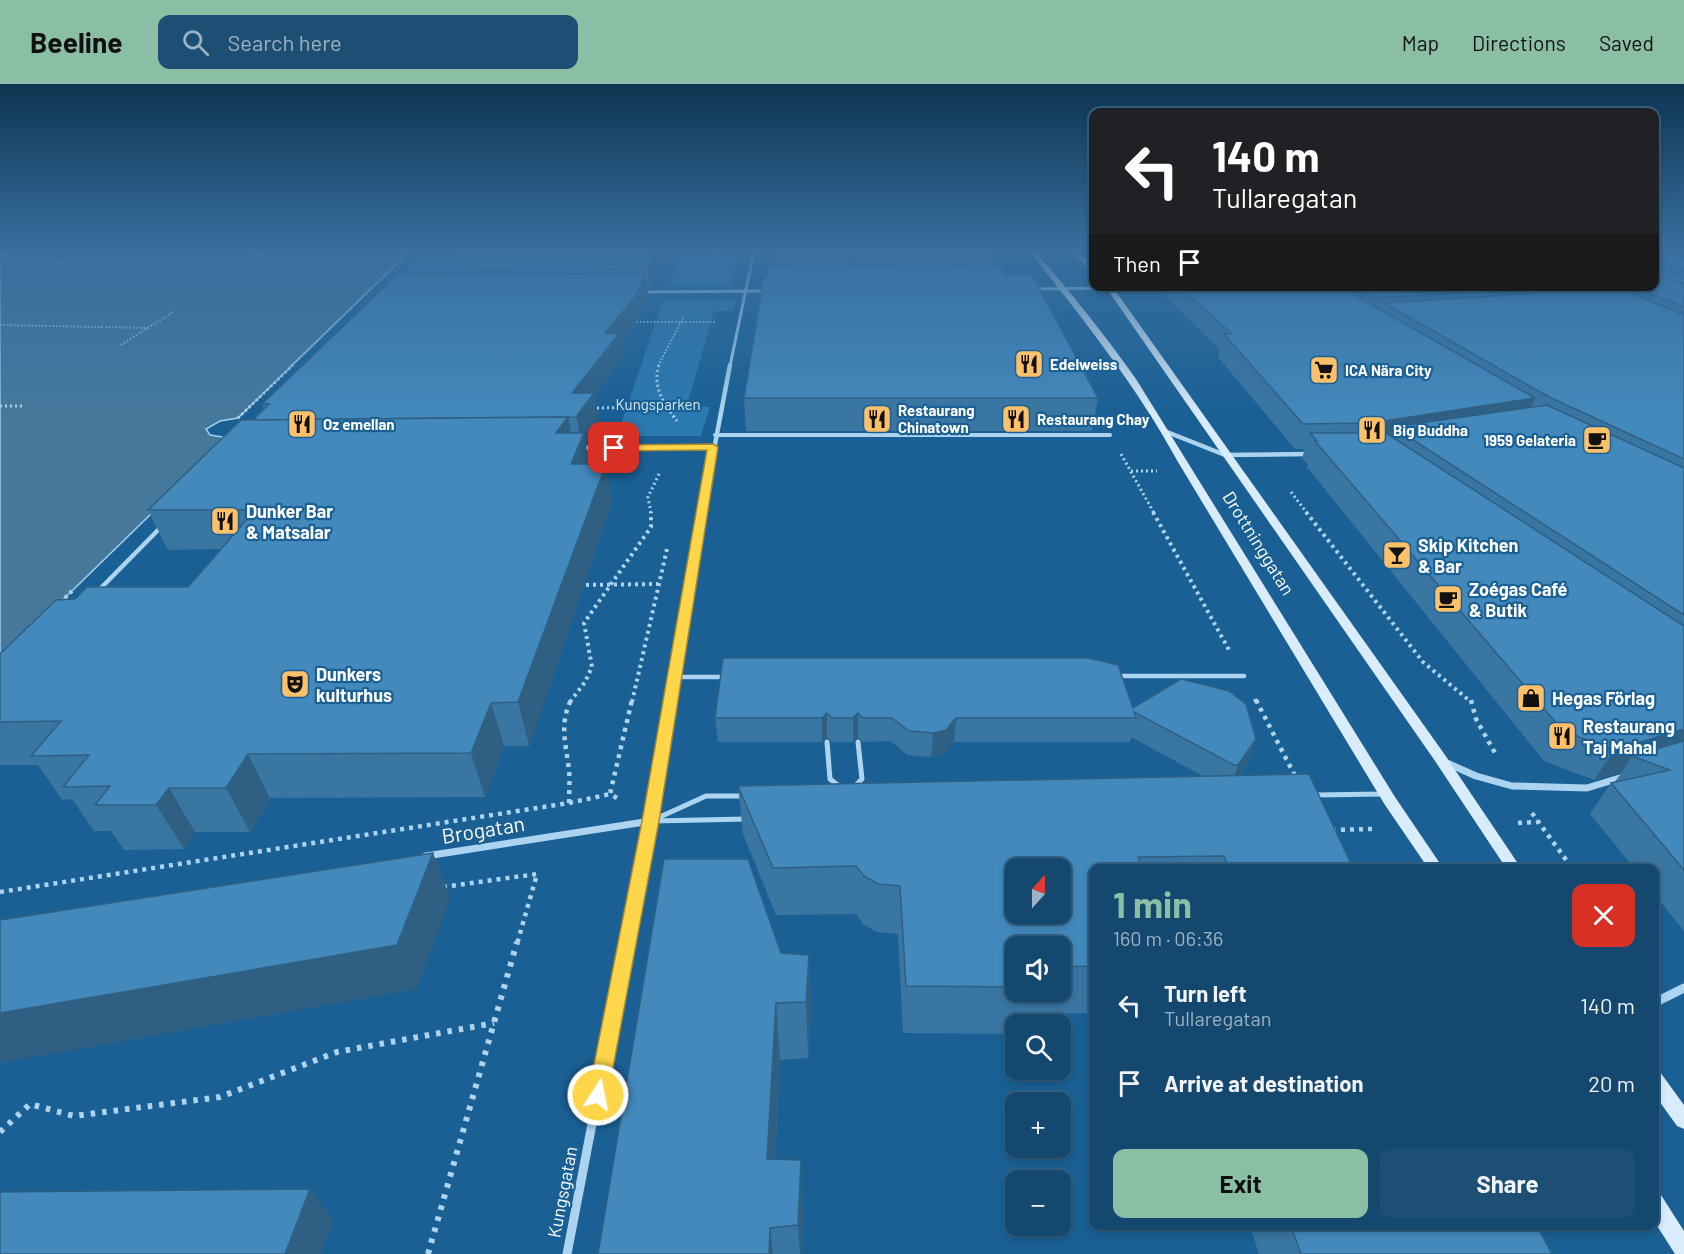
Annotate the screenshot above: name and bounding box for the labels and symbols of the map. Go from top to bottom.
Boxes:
restaurant icon: Edelweiss [1013,348,1045,380]
supermarket icon: ICA Nära City [1308,354,1340,386]
place label: Edelweiss [1050,355,1118,373]
place label: ICA Nära City [1345,361,1432,379]
park label: Kungsparken [615,395,701,413]
place label: Restaurang Chinatown [898,401,975,436]
restaurant icon: Restaurang Chinatown [861,403,893,435]
restaurant icon: Restaurang Chay [1000,403,1032,435]
restaurant icon: Oz emellan [286,408,318,440]
place label: Restaurang Chay [1037,410,1150,428]
restaurant icon: Big Buddha [1356,414,1388,446]
place label: Oz emellan [323,415,395,433]
place label: Big Buddha [1393,421,1468,439]
pin [588,422,639,473]
cafe icon: 1959 Gelateria [1581,424,1613,456]
place label: 1959 Gelateria [1484,431,1576,449]
street label: Drottninggatan [1218,487,1300,599]
place label: Dunker Bar & Matsalar [246,500,333,543]
restaurant icon: Dunker Bar & Matsalar [209,505,241,537]
place label: Skip Kitchen & Bar [1418,534,1518,577]
bar icon: Skip Kitchen & Bar [1381,539,1413,571]
place label: Zoégas Café & Butik [1469,578,1568,621]
cafe icon: Zoégas Café & Butik [1432,583,1464,615]
place label: Dunkers kulturhus [316,663,392,706]
theatre icon: Dunkers kulturhus [279,668,311,700]
shop icon: Hegas Förlag [1515,682,1547,714]
place label: Hegas Förlag [1552,687,1655,709]
place label: Restaurang Taj Mahal [1583,715,1675,758]
restaurant icon: Restaurang Taj Mahal [1546,720,1578,752]
street label: Brogatan [440,810,526,848]
north arrow [1005,858,1071,924]
position arrow [566,1063,630,1127]
street label: Kungsgatan [542,1144,582,1240]

